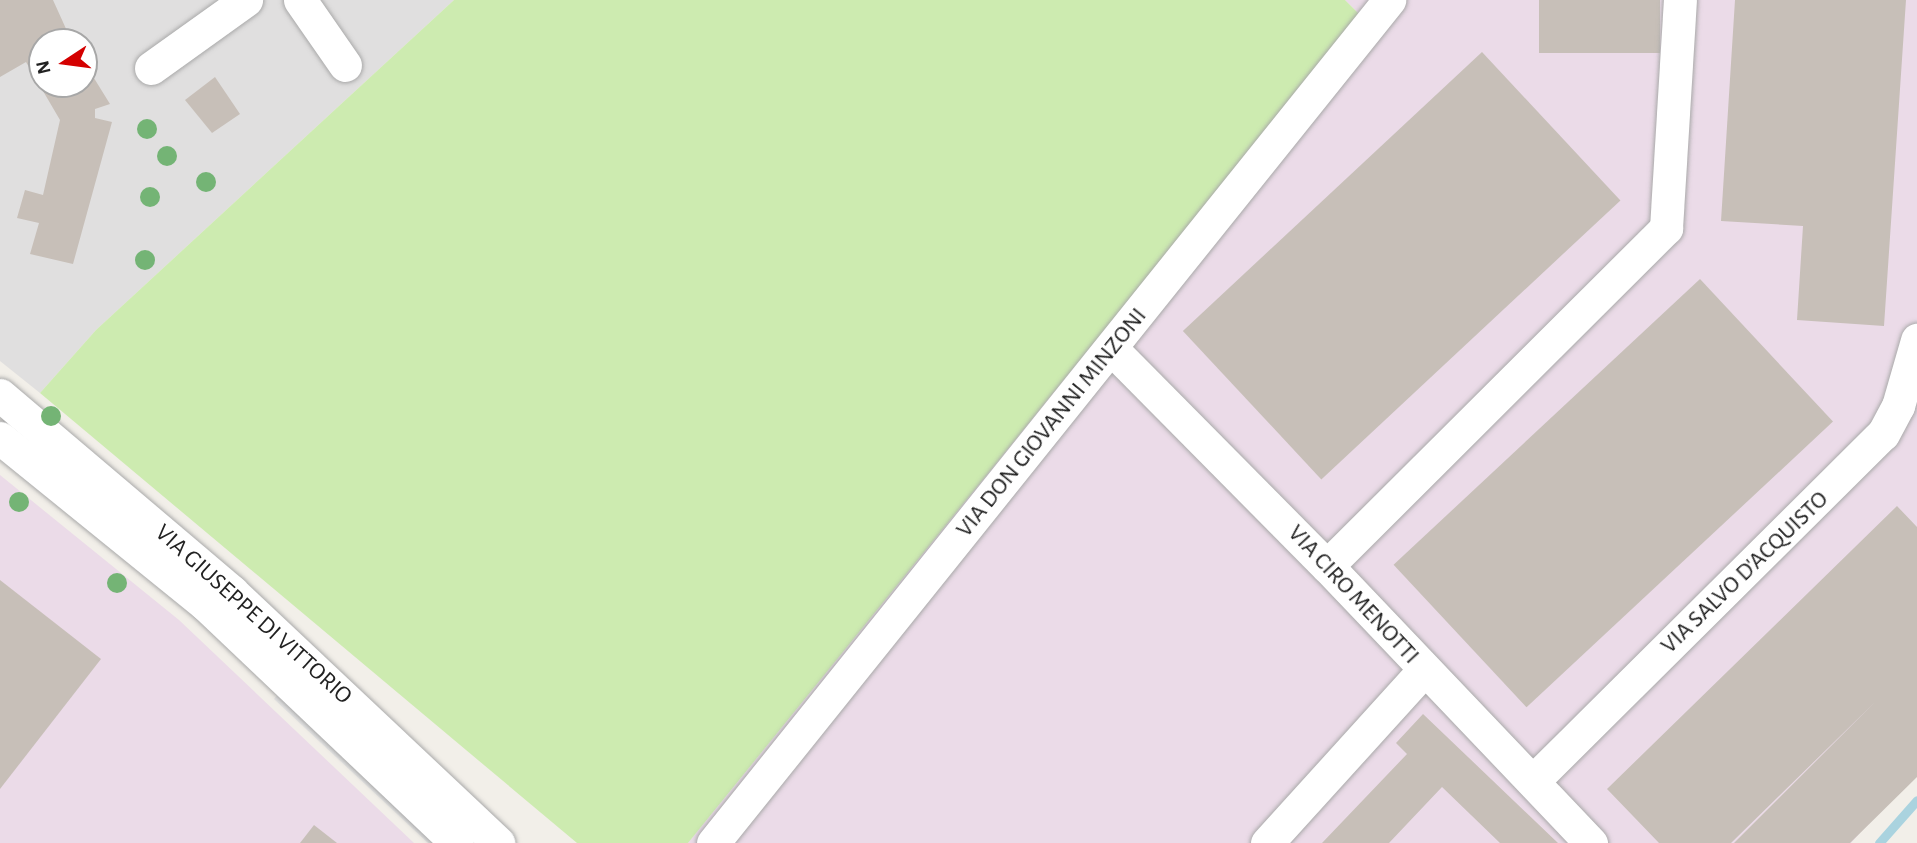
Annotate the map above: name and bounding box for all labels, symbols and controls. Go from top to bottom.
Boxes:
north arrow [28,28,98,98]
text: N [33,59,55,76]
street label: VIA DON GIOVANNI MINZONI [951,303,1153,543]
street label: VIA SALVO D'ACQUISTO [1655,486,1835,660]
street label: VIA GIUSEPPE DI VITTORIO [149,519,357,711]
street label: VIA CIRO MENOTTI [1281,519,1425,671]

